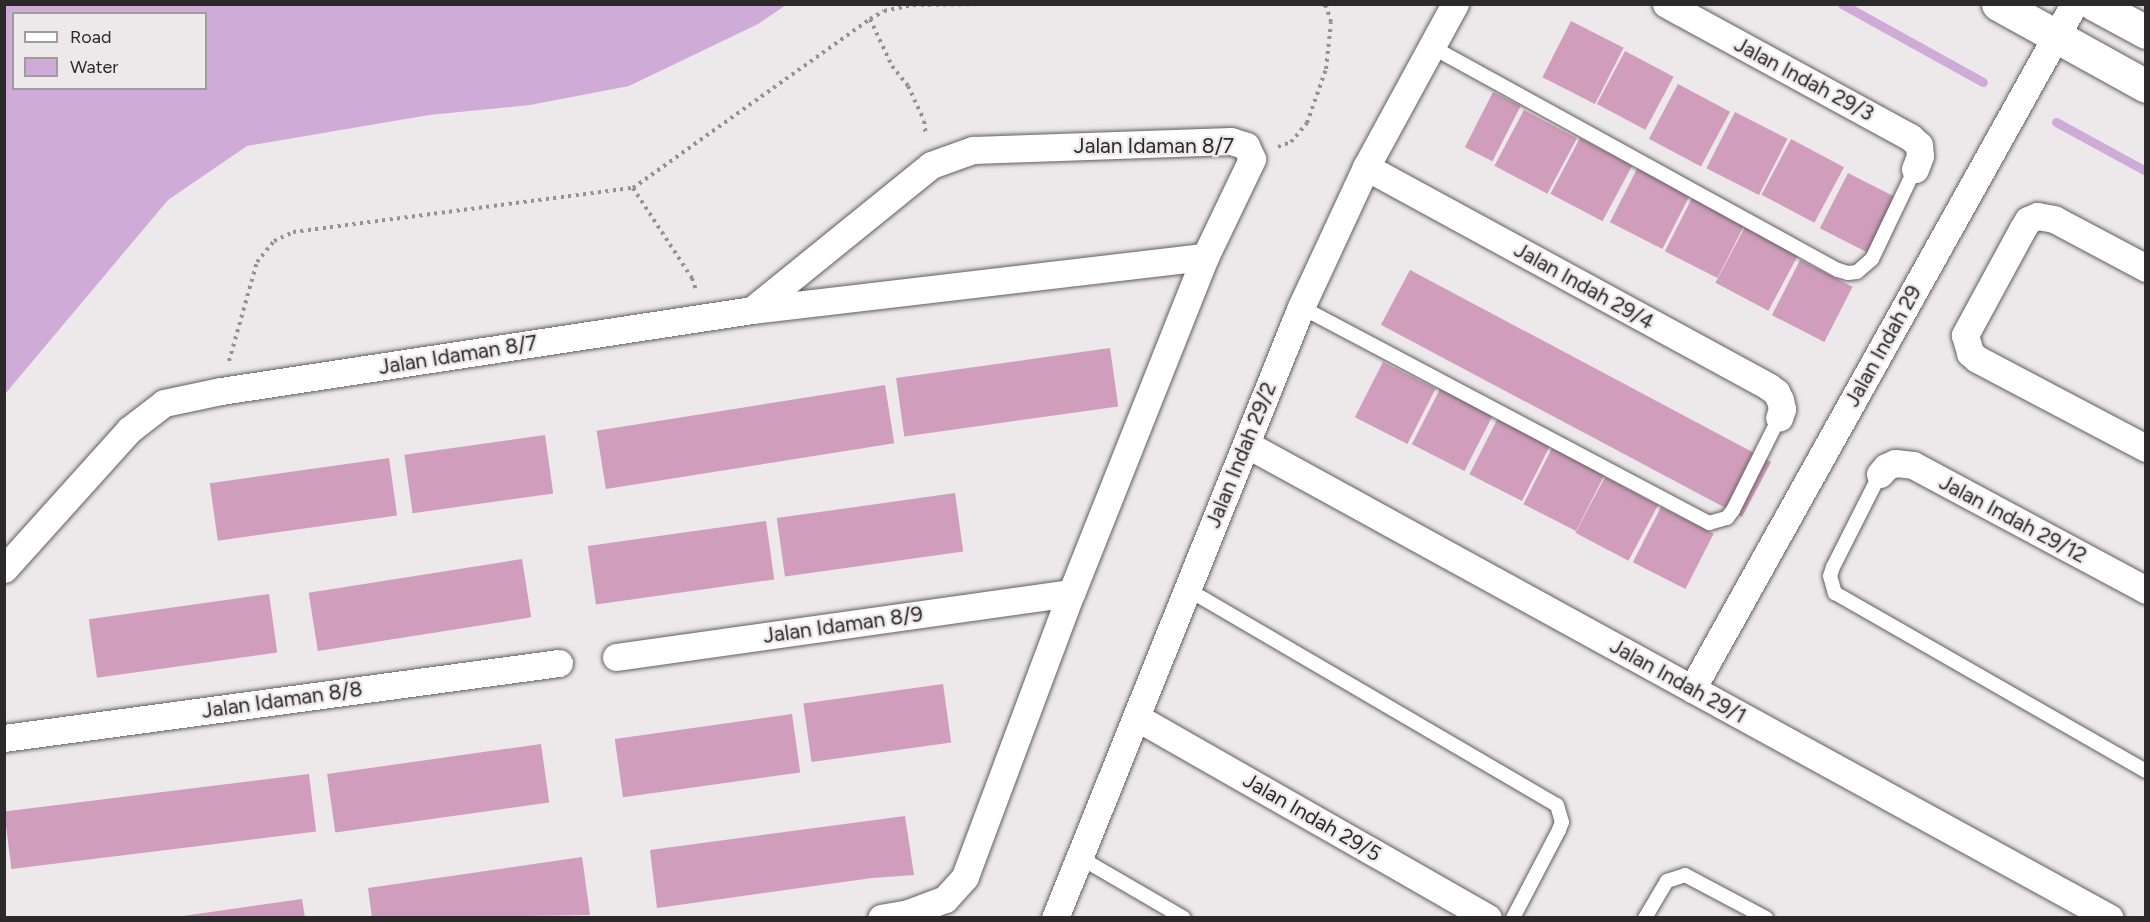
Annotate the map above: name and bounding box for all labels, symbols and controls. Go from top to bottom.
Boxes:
legend [12,12,207,90]
text: Road [70,26,111,48]
street label: Jalan Indah 29/3 [1730,32,1878,126]
text: Water [70,56,118,78]
street label: Jalan Idaman 8/7 [1074,133,1234,159]
street label: Jalan Indah 29/4 [1510,237,1658,335]
street label: Jalan Indah 29 [1839,281,1927,411]
street label: Jalan Idaman 8/7 [377,330,539,380]
street label: Jalan Indah 29/2 [1200,379,1282,531]
street label: Jalan Indah 29/12 [1935,470,2091,568]
street label: Jalan Idaman 8/9 [762,601,924,649]
street label: Jalan Indah 29/1 [1606,633,1750,729]
street label: Jalan Idaman 8/8 [200,676,364,724]
street label: Jalan Indah 29/5 [1239,767,1385,867]

